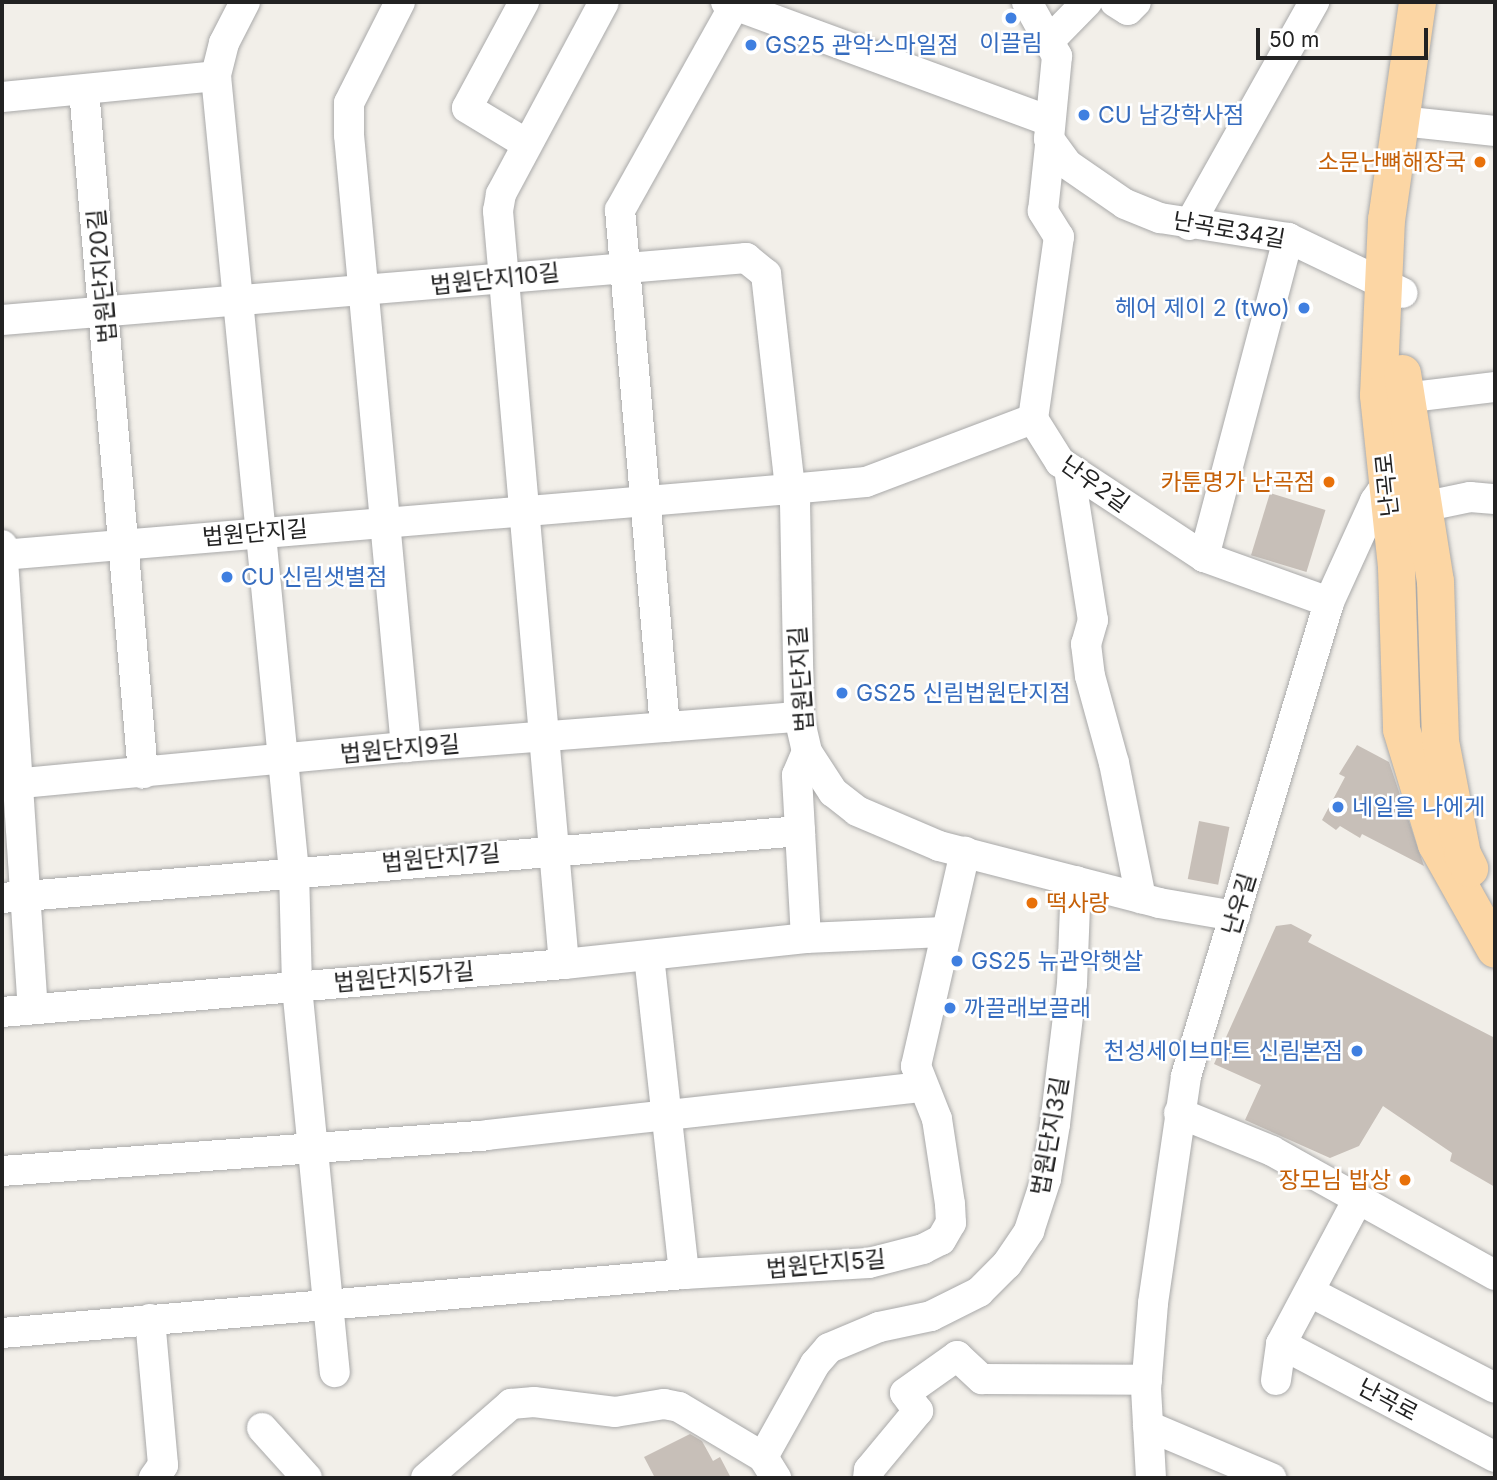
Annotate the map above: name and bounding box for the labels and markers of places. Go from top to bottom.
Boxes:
marker: 이끌림 [1003,10,1019,26]
place label: 이끌림 [979,29,1043,57]
place label: GS25 관악스마일점 [765,31,958,59]
marker: GS25 관악스마일점 [743,37,759,53]
place label: CU 남강학사점 [1098,101,1244,129]
marker: CU 남강학사점 [1076,107,1092,123]
place label: 소문난뼈해장국 [1318,148,1466,176]
marker: 소문난뼈해장국 [1472,154,1488,170]
place label: 헤어 제이 2 (two) [1115,294,1290,322]
marker: 헤어 제이 2 (two) [1296,300,1312,316]
place label: 카툰명가 난곡점 [1160,468,1315,496]
marker: 카툰명가 난곡점 [1321,474,1337,490]
place label: CU 신림샛별점 [241,563,387,591]
marker: CU 신림샛별점 [219,569,235,585]
place label: GS25 신림법원단지점 [856,679,1071,707]
marker: GS25 신림법원단지점 [834,685,850,701]
place label: 네일을 나에게 [1352,793,1485,821]
marker: 네일을 나에게 [1330,799,1346,815]
place label: 떡사랑 [1046,889,1109,917]
marker: 떡사랑 [1024,895,1040,911]
place label: GS25 뉴관악햇살 [971,947,1143,975]
marker: GS25 뉴관악햇살 [949,953,965,969]
place label: 까끌래보끌래 [964,994,1091,1022]
marker: 까끌래보끌래 [942,1000,958,1016]
place label: 천성세이브마트 신림본점 [1104,1037,1343,1065]
marker: 천성세이브마트 신림본점 [1349,1043,1365,1059]
place label: 장모님 밥상 [1279,1166,1391,1194]
marker: 장모님 밥상 [1397,1172,1413,1188]

